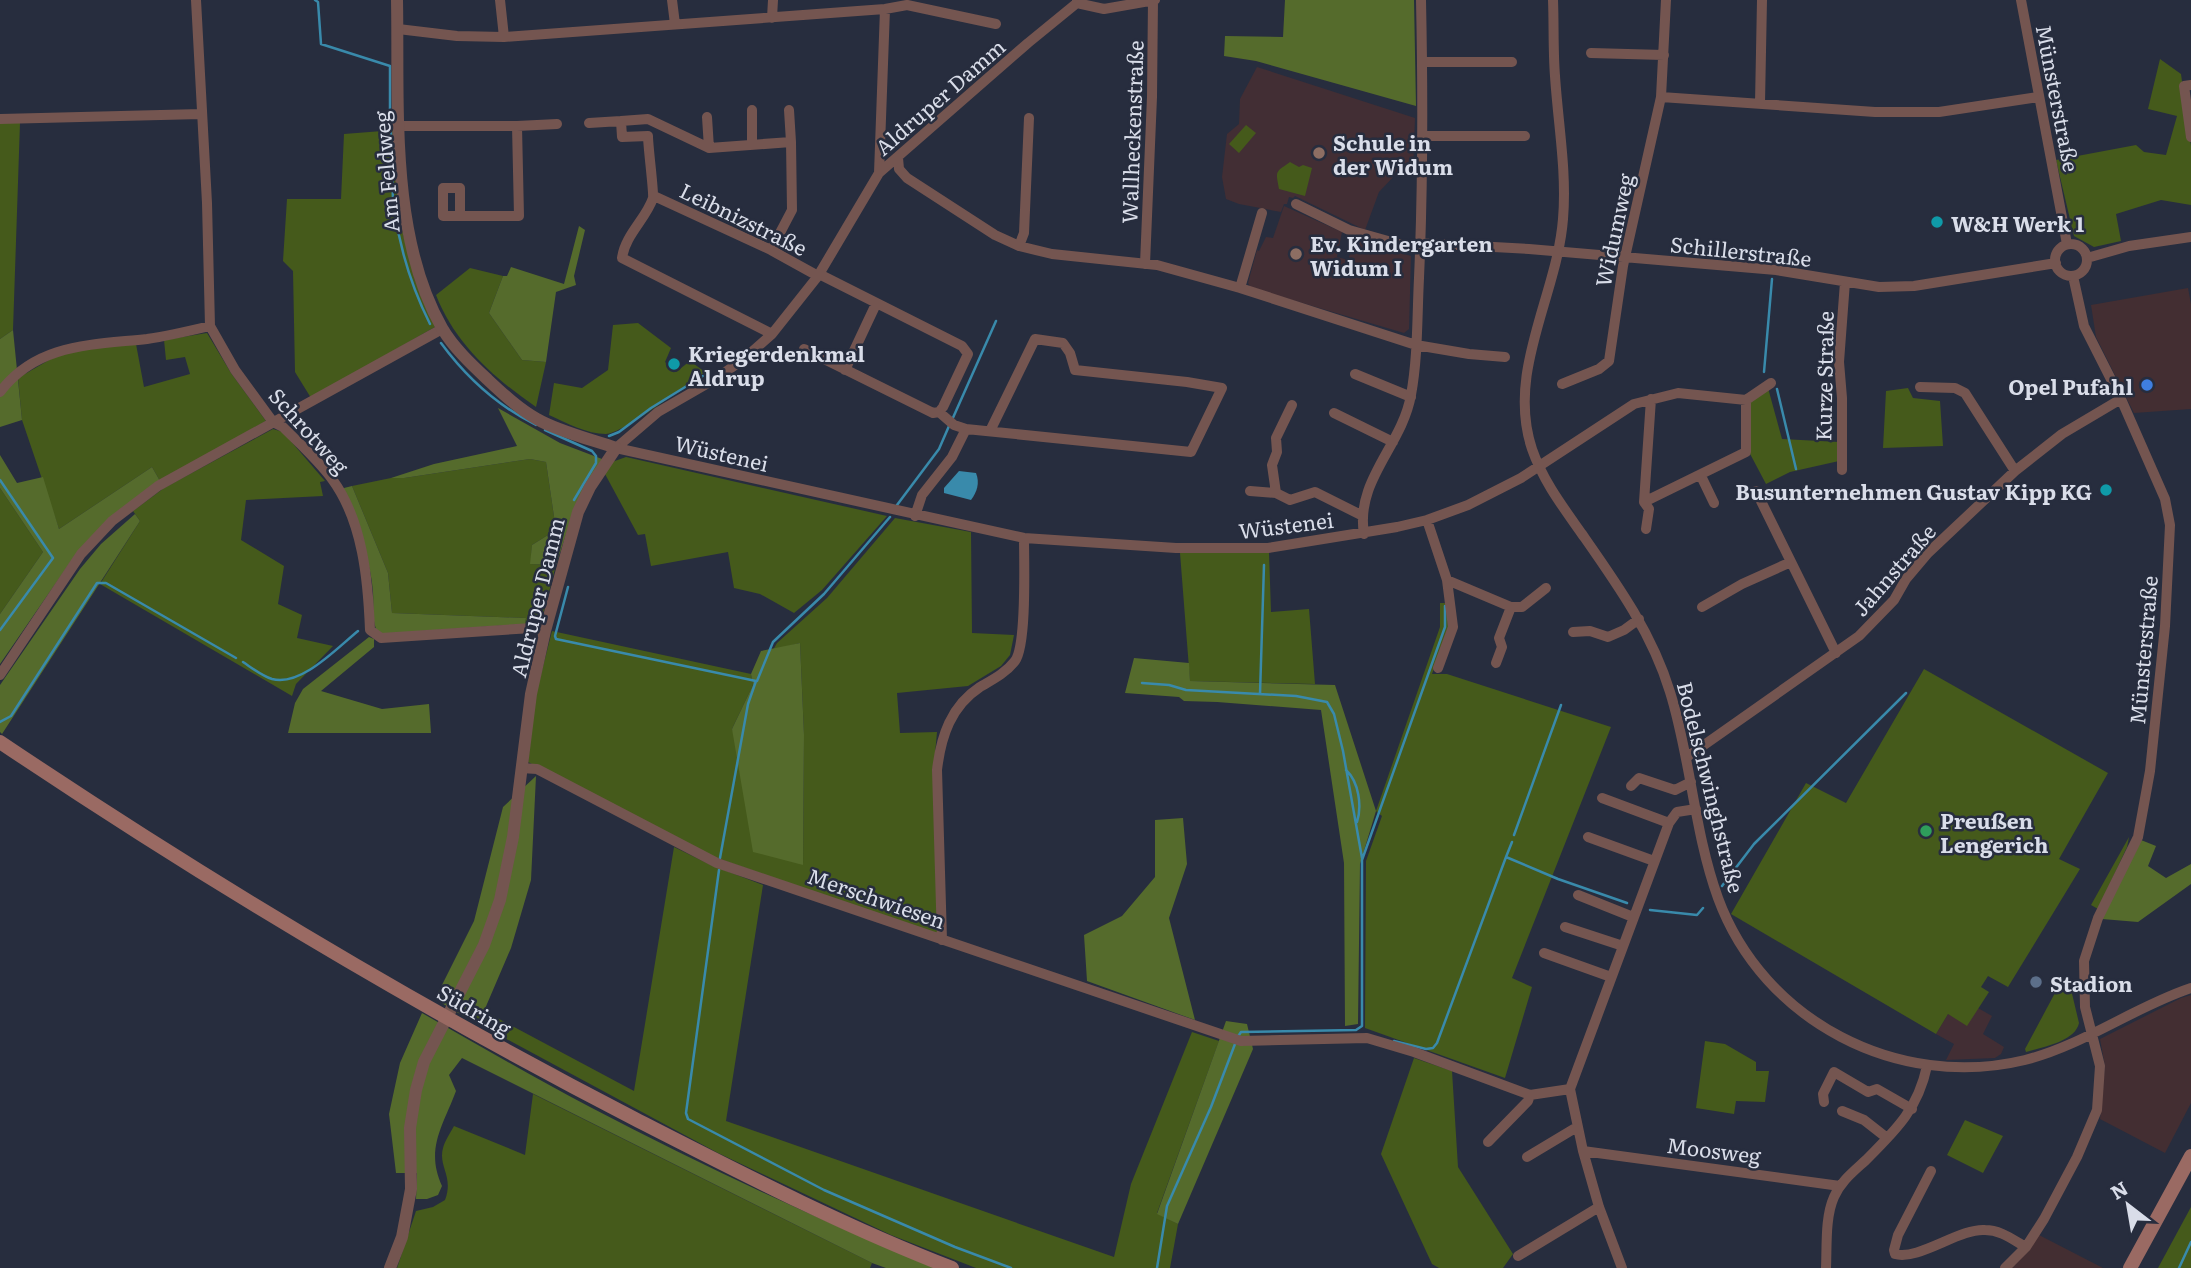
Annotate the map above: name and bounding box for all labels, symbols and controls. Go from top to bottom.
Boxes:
street label: Münsterstraße [2030,22,2088,174]
street label: Aldruper Damm [867,31,1011,161]
street label: Wallheckenstraße [1112,40,1150,224]
street label: Am Feldweg [364,110,406,234]
place label: Schule in der Widum [1333,126,1453,181]
marker: Schule in der Widum [1311,145,1327,161]
street label: Widumweg [1586,170,1640,290]
street label: Leibnizstraße [675,174,813,262]
place label: W&H Werk 1 [1951,207,2084,238]
marker: W&H Werk 1 [1929,214,1945,230]
place label: Ev. Kindergarten Widum I [1310,227,1493,282]
street label: Schillerstraße [1669,227,1813,273]
marker: Ev. Kindergarten Widum I [1288,246,1304,262]
street label: Kurze Straße [1806,311,1840,441]
place label: Kriegerdenkmal Aldrup [688,337,865,392]
marker: Kriegerdenkmal Aldrup [666,356,682,372]
place label: Opel Pufahl [2008,370,2133,401]
marker: Opel Pufahl [2139,377,2155,393]
street label: Schrotweg [263,380,357,480]
street label: Wüstenei [672,426,772,478]
place label: Busunternehmen Gustav Kipp KG [1735,475,2092,506]
marker: Busunternehmen Gustav Kipp KG [2098,482,2114,498]
street label: Wüstenei [1237,503,1335,545]
street label: Aldruper Damm [501,514,571,680]
street label: Jahnstraße [1844,516,1942,622]
street label: Münsterstraße [2120,574,2164,726]
street label: Bodelschwinghstraße [1671,678,1753,896]
place label: Preußen Lengerich [1940,804,2049,859]
marker: Preußen Lengerich [1918,823,1934,839]
street label: Merschwiesen [804,859,950,935]
place label: Stadion [2050,967,2133,998]
marker: Stadion [2028,974,2044,990]
street label: Südring [432,975,518,1043]
street label: Moosweg [1665,1128,1763,1170]
north arrow [2093,1170,2163,1240]
text: N [2105,1173,2133,1206]

